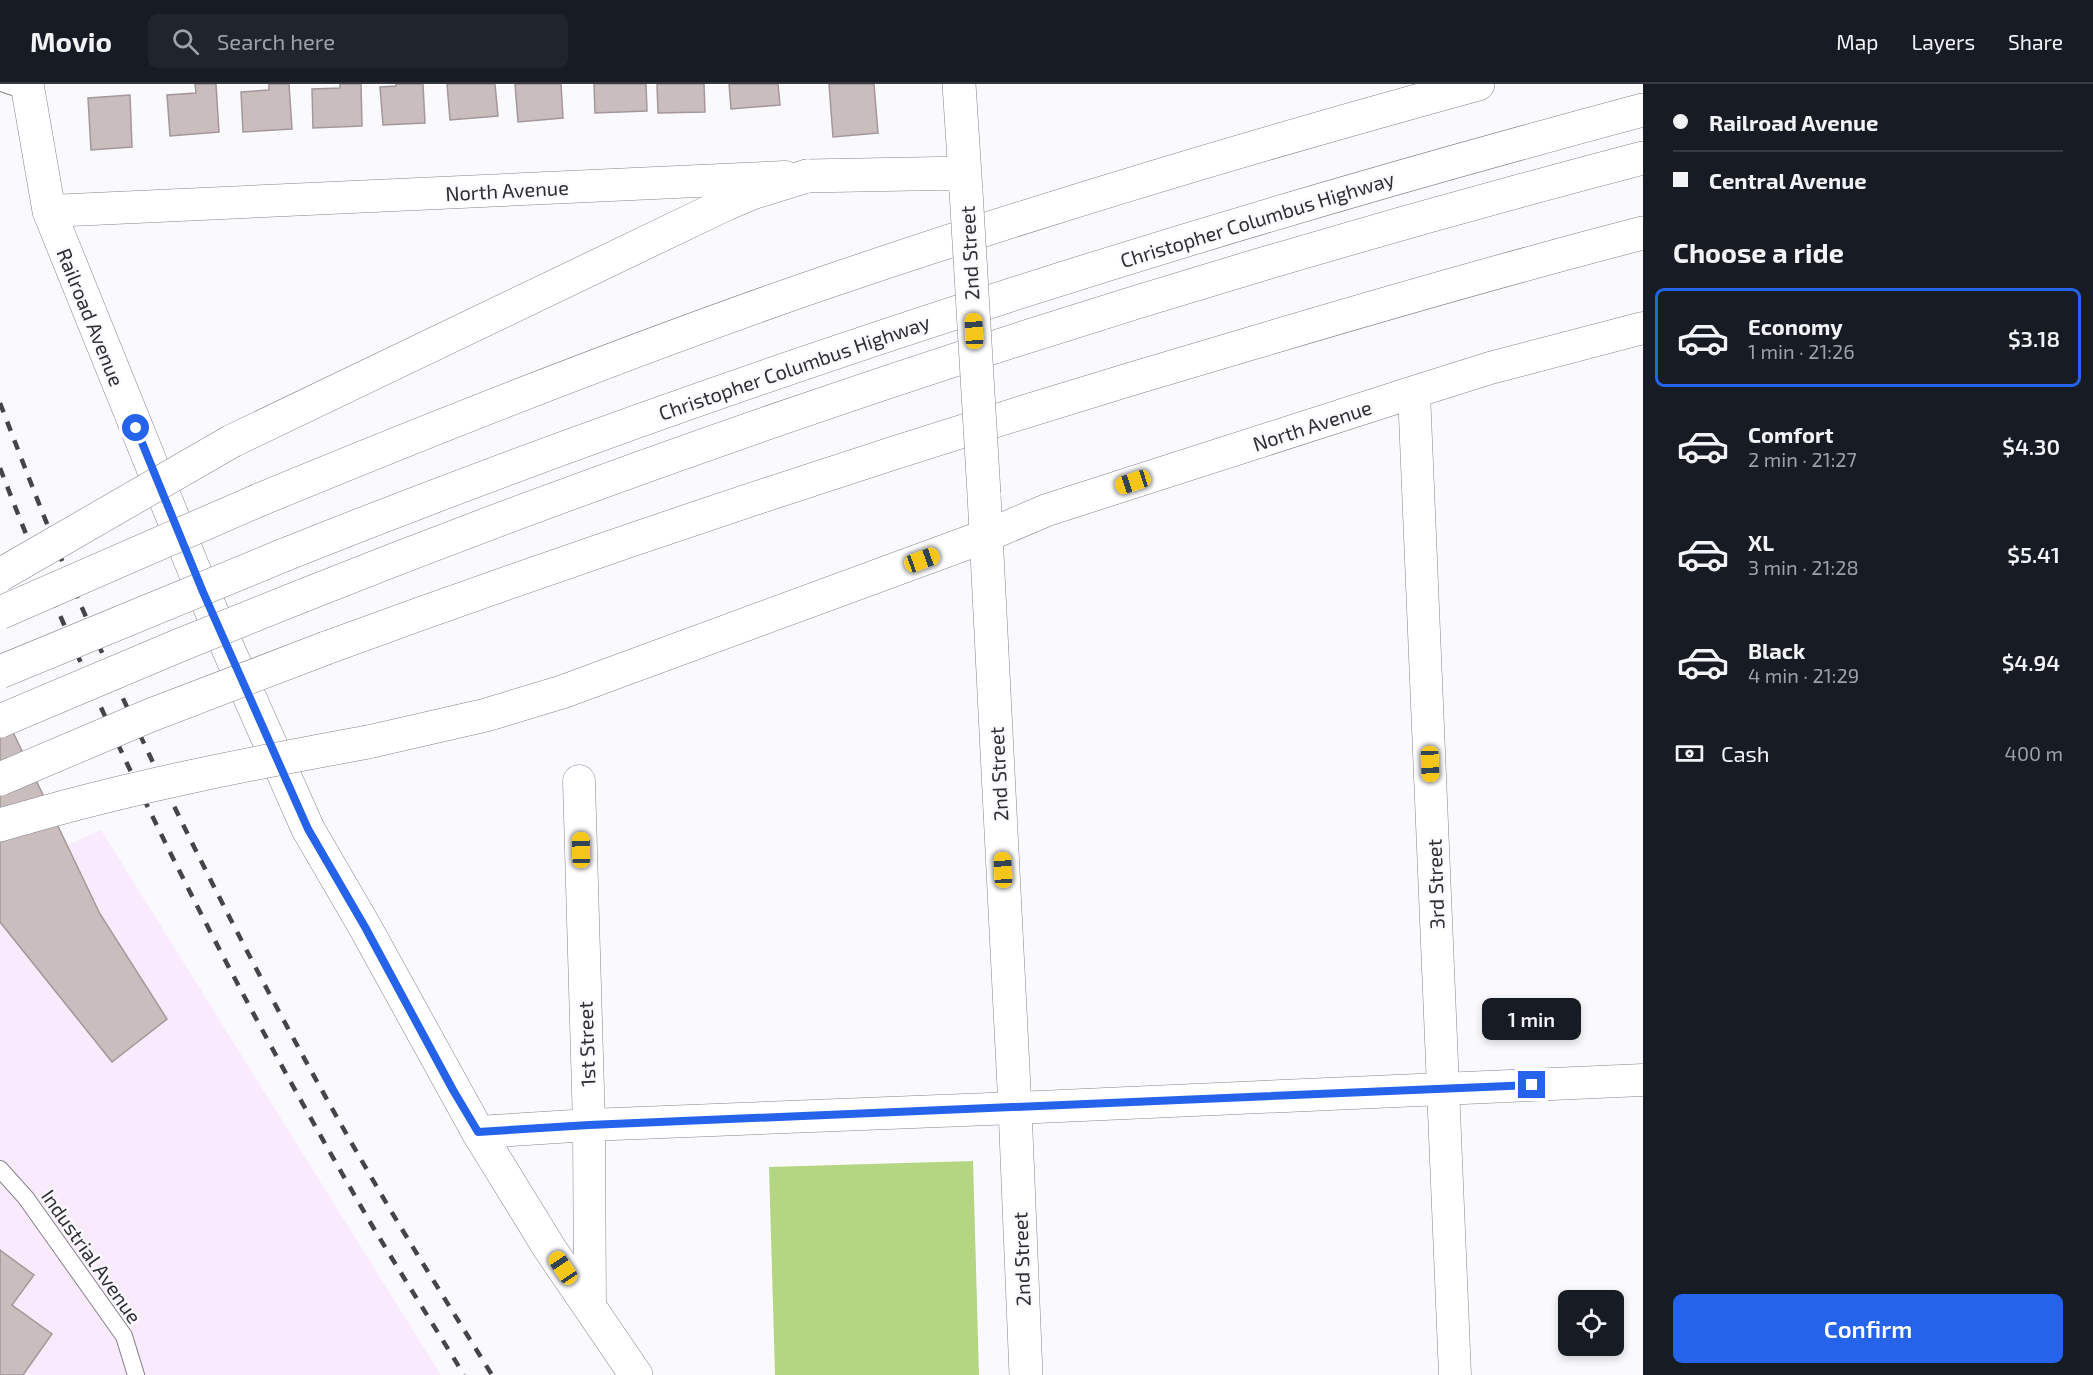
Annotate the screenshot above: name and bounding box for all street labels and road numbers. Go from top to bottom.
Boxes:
street label: Christopher Columbus Highway [1117,166,1397,272]
street label: North Avenue [445,175,569,205]
street label: 2nd Street [955,205,983,301]
street label: Railroad Avenue [52,244,130,390]
street label: Christopher Columbus Highway [655,309,933,425]
street label: North Avenue [1249,394,1375,456]
street label: 2nd Street [984,726,1012,822]
street label: 3rd Street [1421,838,1449,930]
street label: 1st Street [572,1000,599,1087]
street label: Industrial Avenue [37,1184,147,1328]
street label: 2nd Street [1007,1211,1035,1307]

